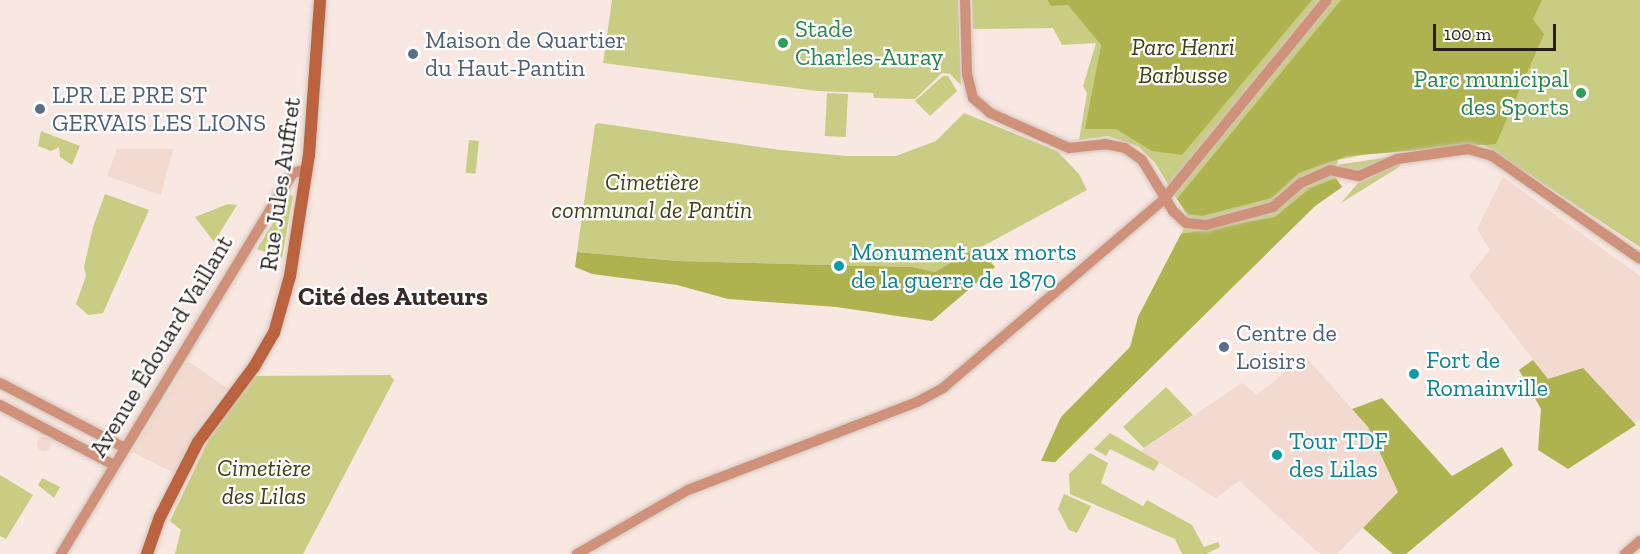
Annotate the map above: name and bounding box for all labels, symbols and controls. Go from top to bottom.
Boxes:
scale bar [1436,12,1559,50]
place label: Stade Charles-Auray [795,15,943,71]
text: 100 m [1444,23,1491,45]
place label: Maison de Quartier du Haut-Pantin [425,26,626,82]
park label: Parc Henri Barbusse [1131,33,1235,89]
marker: Stade Charles-Auray [776,36,790,50]
marker: Maison de Quartier du Haut-Pantin [406,47,420,61]
place label: Parc municipal des Sports [1414,65,1569,121]
place label: LPR LE PRE ST GERVAIS LES LIONS [52,81,266,137]
marker: Parc municipal des Sports [1574,86,1588,100]
street label: Rue Jules Auffret [253,95,307,273]
marker: LPR LE PRE ST GERVAIS LES LIONS [33,102,47,116]
park label: Cimetière communal de Pantin [552,168,752,224]
street label: Avenue Édouard Vaillant [83,230,239,462]
place label: Monument aux morts de la guerre de 1870 [851,238,1077,294]
marker: Monument aux morts de la guerre de 1870 [832,259,846,273]
district label: Cité des Auteurs [298,281,488,313]
place label: Centre de Loisirs [1236,319,1337,375]
marker: Centre de Loisirs [1217,340,1231,354]
place label: Fort de Romainville [1426,346,1548,402]
marker: Fort de Romainville [1407,367,1421,381]
place label: Tour TDF des Lilas [1289,427,1389,483]
marker: Tour TDF des Lilas [1270,448,1284,462]
park label: Cimetière des Lilas [217,454,311,510]

